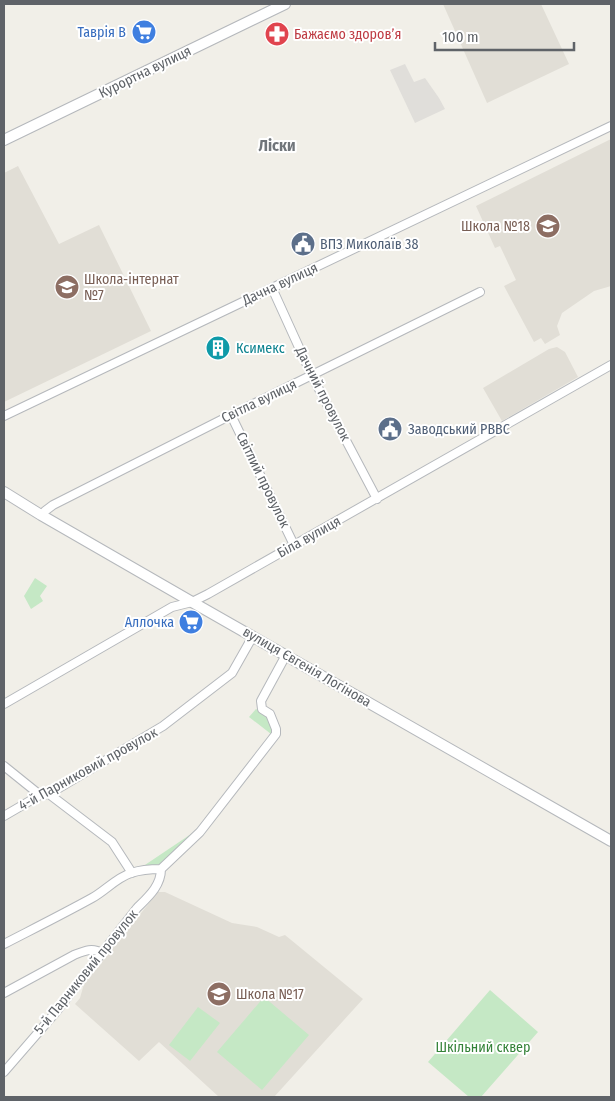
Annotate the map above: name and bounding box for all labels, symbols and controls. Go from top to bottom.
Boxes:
supermarket icon: Таврія В [131,19,157,45]
scale bar [435,20,574,52]
pharmacy icon: Бажаємо здоровʼя [264,21,290,47]
place label: Таврія В [77,24,126,41]
place label: Бажаємо здоровʼя [294,26,401,43]
text: 100 m [442,28,479,46]
street label: Курортна вулиця [96,42,194,102]
district label: Ліски [258,136,296,155]
school or university icon: Школа №18 [535,213,561,239]
place label: Школа №18 [461,218,530,235]
public building icon: ВПЗ Миколаїв 38 [290,231,316,257]
place label: ВПЗ Миколаїв 38 [320,236,418,253]
street label: Дачна вулиця [239,259,320,309]
place label: Школа-інтернат №7 [84,271,179,304]
school or university icon: Школа-інтернат №7 [54,274,80,300]
building icon: Ксимекс [205,335,231,361]
place label: Ксимекс [236,340,285,357]
street label: Дачний провулок [291,343,354,444]
street label: Світла вулиця [218,375,300,427]
public building icon: Заводський РВВС [377,416,403,442]
place label: Заводський РВВС [408,421,510,438]
street label: Світлий провулок [232,429,294,531]
street label: Біла вулиця [274,513,344,561]
supermarket icon: Аллочка [178,609,204,635]
place label: Аллочка [125,614,174,631]
street label: вулиця Євгенія Логінова [240,623,374,711]
street label: 4-й Парниковий провулок [16,724,161,814]
street label: 5-й Парниковий провулок [30,906,142,1038]
school or university icon: Школа №17 [206,981,232,1007]
place label: Школа №17 [236,986,304,1003]
park label: Шкільний сквер [435,1039,531,1056]

